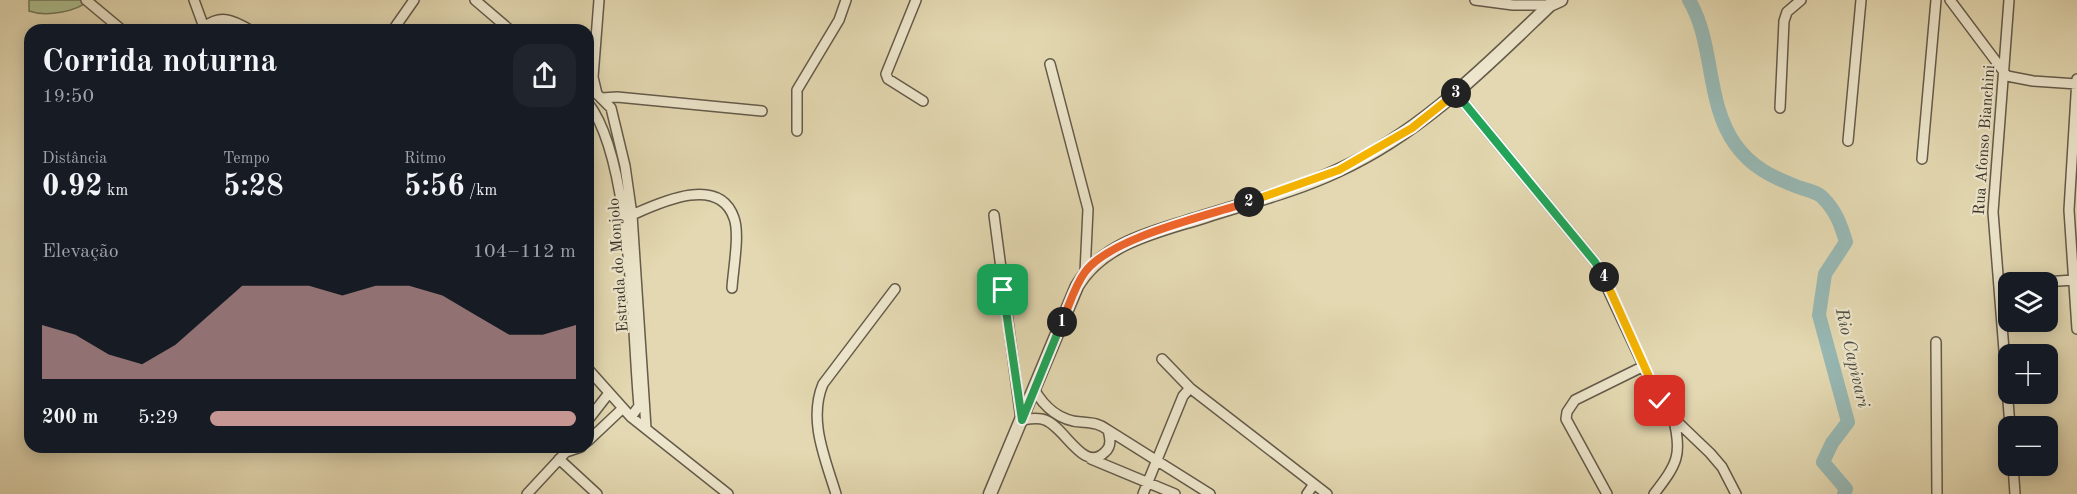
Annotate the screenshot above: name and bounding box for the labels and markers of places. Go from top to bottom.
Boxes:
pin: 3 [1441,78,1471,108]
pin: 2 [1234,187,1264,217]
pin: 4 [1589,262,1619,292]
pin [977,264,1028,315]
pin: 1 [1047,307,1077,337]
pin [1634,375,1685,426]

